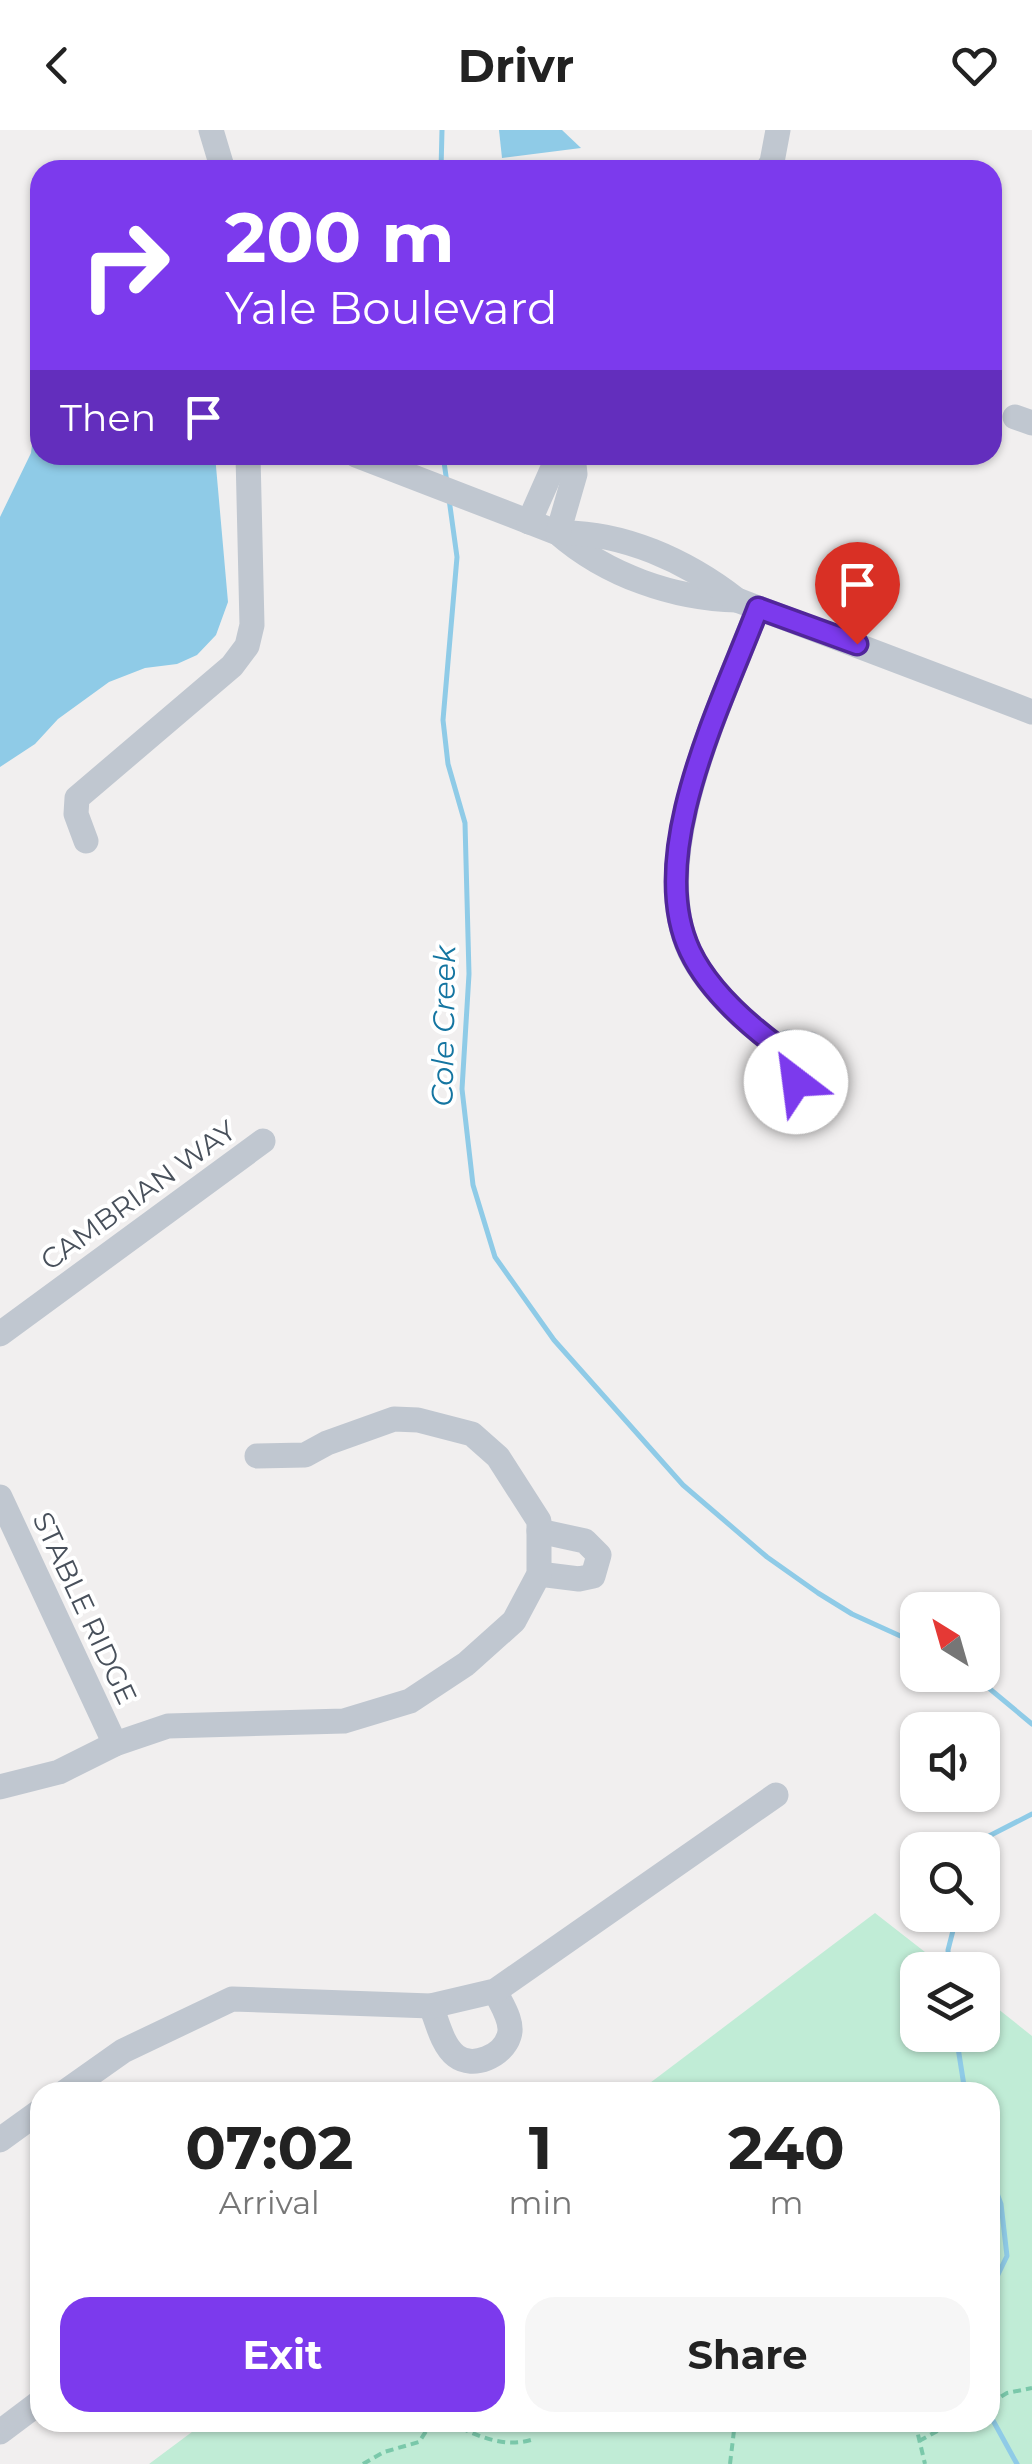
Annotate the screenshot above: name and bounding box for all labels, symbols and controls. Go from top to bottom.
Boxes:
icon: back [30,38,85,93]
text: Drivr [458,38,574,93]
icon: heart [947,38,1002,93]
text: 200 m [225,194,455,280]
icon: right [60,200,190,330]
text: Yale Boulevard [225,280,558,335]
icon: arrive [176,390,231,445]
text: Then [60,394,156,441]
pin [815,542,900,645]
icon: arrive [830,557,885,612]
water label: Cole Creek [424,944,463,1107]
position arrow [744,1030,848,1134]
street label: CAMBRIAN WAY [34,1113,242,1277]
street label: STABLE RIDGE [26,1507,144,1709]
north arrow [900,1592,1000,1692]
map controls [900,1592,1000,2052]
button: sound [900,1712,1000,1812]
button: search [900,1832,1000,1932]
button: layers [900,1952,1000,2052]
text: 07:02 [185,2111,353,2184]
text: 1 [529,2111,552,2184]
text: 240 [728,2111,845,2184]
text: Arrival [219,2183,320,2222]
text: min [509,2183,573,2222]
text: m [769,2183,803,2222]
button: Exit [60,2297,505,2412]
button: Share [525,2297,970,2412]

